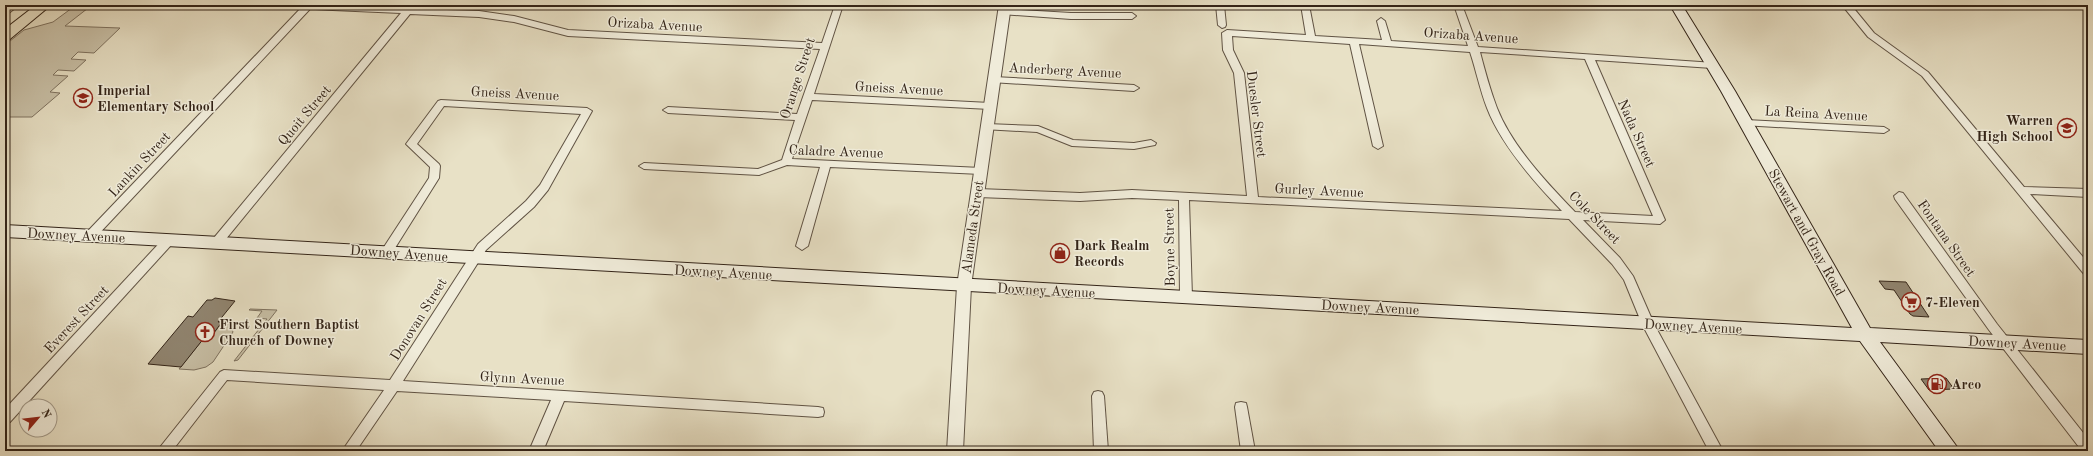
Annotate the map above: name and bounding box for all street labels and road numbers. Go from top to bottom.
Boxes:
street label: Orizaba Avenue [607,16,703,34]
street label: Orizaba Avenue [1423,26,1519,46]
street label: Orange Street [778,36,818,121]
street label: Anderberg Avenue [1008,61,1122,81]
street label: Duesler Street [1244,70,1268,159]
street label: Gneiss Avenue [854,80,943,98]
street label: Quoit Street [276,83,334,148]
street label: Gneiss Avenue [470,85,559,103]
street label: Nada Street [1615,97,1657,170]
street label: La Reina Avenue [1764,104,1868,124]
street label: Lankin Street [106,129,173,200]
street label: Caladre Avenue [788,143,884,161]
street label: Stewart and Gray Road [1765,167,1847,298]
street label: Alameda Street [960,179,986,275]
street label: Gurley Avenue [1274,182,1364,200]
street label: Cole Street [1566,189,1623,247]
street label: Fontana Street [1915,198,1978,280]
street label: Boyne Street [1162,207,1178,287]
street label: Downey Avenue [26,226,125,246]
street label: Downey Avenue [349,244,448,264]
street label: Downey Avenue [673,263,772,283]
street label: Donovan Street [388,276,450,363]
street label: Downey Avenue [996,281,1095,301]
street label: Everest Street [42,283,112,356]
street label: Downey Avenue [1320,298,1419,318]
street label: Downey Avenue [1643,317,1742,337]
street label: Downey Avenue [1967,334,2066,354]
street label: Glynn Avenue [479,370,565,388]

